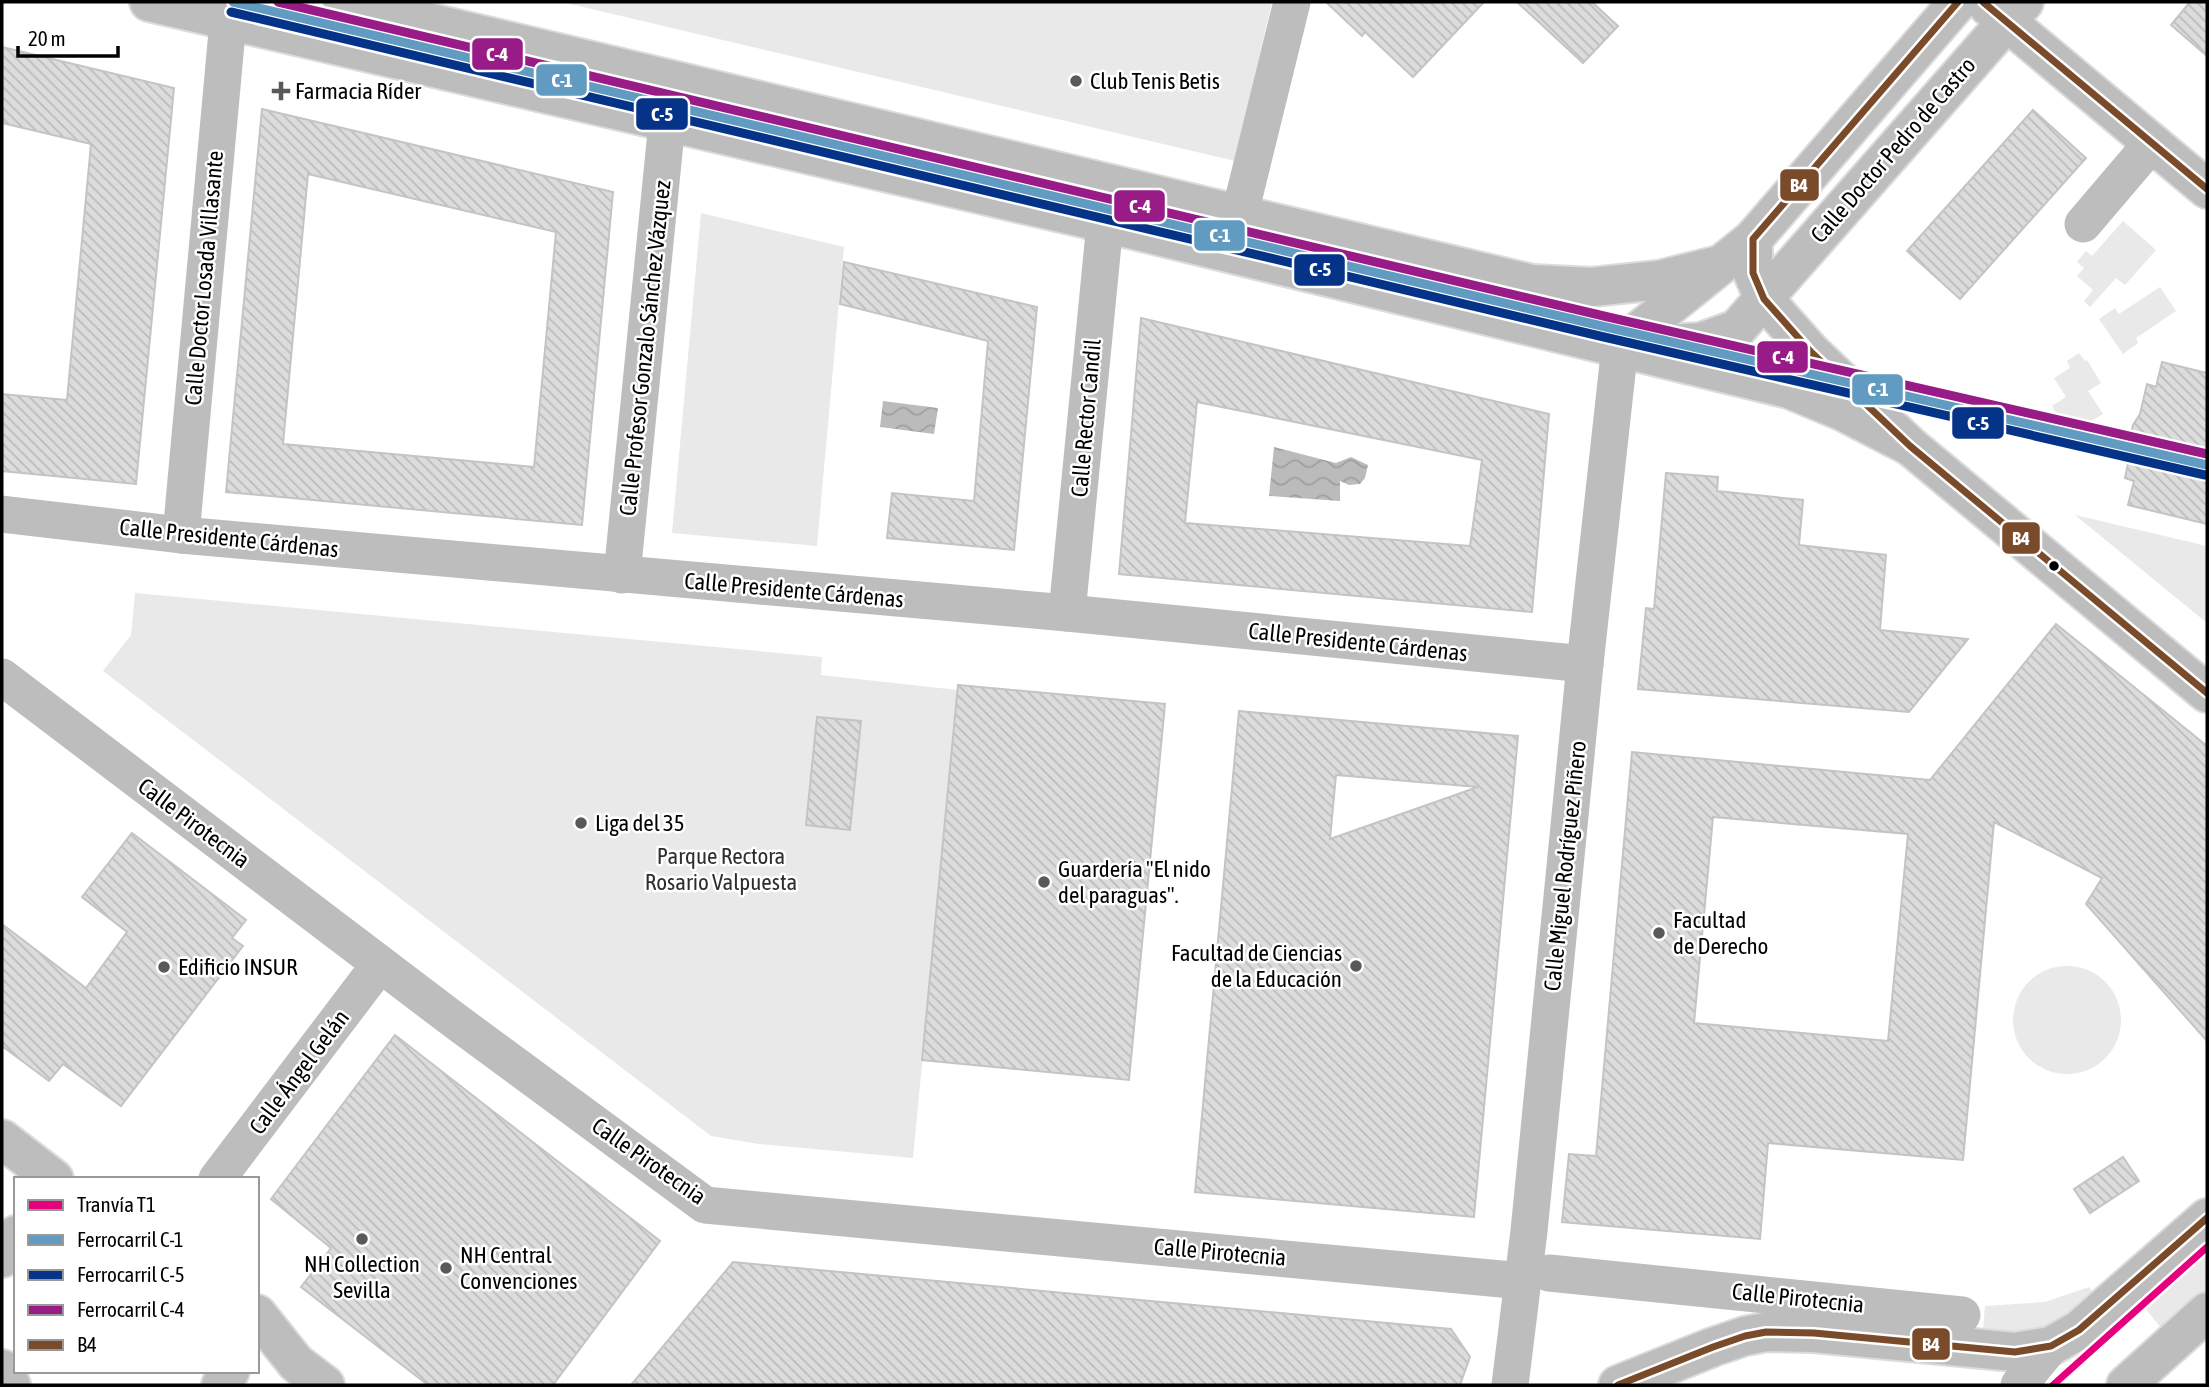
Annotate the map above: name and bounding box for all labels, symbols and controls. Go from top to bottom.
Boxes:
scale bar [18,14,117,58]
text: 20 m [28,26,66,50]
line badge: C-4 [471,37,524,71]
text: C-4 [486,43,508,65]
street label: Calle Doctor Pedro de Castro [1805,52,1981,248]
line badge: C-1 [535,63,588,97]
place label: Club Tenis Betis [1090,68,1220,94]
text: C-1 [551,69,573,91]
marker: Club Tenis Betis [1068,73,1084,89]
place label: Farmacia Ríder [295,78,422,104]
marker: Farmacia Ríder [273,83,289,99]
line badge: C-5 [635,97,689,131]
text: C-5 [651,103,673,125]
street label: Calle Doctor Losada Villasante [180,150,228,406]
line badge: B4 [1779,168,1820,202]
text: B4 [1790,174,1808,196]
street label: Calle Profesor Gonzalo Sánchez Vázquez [614,179,676,517]
line badge: C-4 [1113,189,1166,223]
text: C-4 [1129,195,1151,217]
line badge: C-1 [1193,219,1246,252]
text: C-1 [1209,224,1231,246]
line badge: C-5 [1293,253,1346,287]
text: C-5 [1309,258,1331,280]
street label: Calle Rector Candil [1066,338,1106,498]
line badge: C-4 [1756,340,1809,374]
text: C-4 [1772,346,1794,368]
line badge: C-1 [1851,373,1904,406]
text: C-1 [1867,378,1889,400]
line badge: C-5 [1951,406,2005,440]
text: C-5 [1967,412,1989,434]
street label: Calle Presidente Cárdenas [118,514,340,562]
line badge: B4 [2001,521,2041,555]
text: B4 [2012,527,2030,549]
unlabelled marker [2047,559,2061,573]
street label: Calle Presidente Cárdenas [683,567,905,613]
street label: Calle Presidente Cárdenas [1247,618,1469,666]
street label: Calle Miguel Rodríguez Piñero [1539,740,1591,992]
street label: Calle Pirotecnia [133,773,255,873]
place label: Liga del 35 [595,810,685,836]
marker: Liga del 35 [573,815,589,831]
park label: Parque Rectora Rosario Valpuesta [645,843,797,895]
place label: Guardería "El nido del paraguas". [1058,856,1211,908]
marker: Guardería "El nido del paraguas". [1036,874,1052,890]
place label: Facultad de Derecho [1673,907,1768,959]
marker: Facultad de Derecho [1651,925,1667,941]
place label: Facultad de Ciencias de la Educación [1171,940,1342,992]
place label: Edificio INSUR [178,954,298,980]
marker: Facultad de Ciencias de la Educación [1348,958,1364,974]
marker: Edificio INSUR [156,959,172,975]
street label: Calle Ángel Gelán [244,1005,354,1139]
street label: Calle Pirotecnia [587,1112,711,1210]
legend [14,1177,259,1373]
text: Tranvía T1 [77,1192,156,1216]
text: Ferrocarril C-1 [77,1227,184,1251]
marker: NH Collection Sevilla [354,1231,370,1247]
street label: Calle Pirotecnia [1153,1233,1287,1271]
place label: NH Central Convenciones [460,1242,577,1294]
place label: NH Collection Sevilla [304,1251,420,1303]
marker: NH Central Convenciones [438,1260,454,1276]
text: Ferrocarril C-5 [77,1262,185,1286]
street label: Calle Pirotecnia [1731,1278,1865,1318]
text: Ferrocarril C-4 [77,1297,185,1321]
line badge: B4 [1911,1327,1951,1361]
text: B4 [77,1332,97,1356]
text: B4 [1922,1333,1940,1355]

